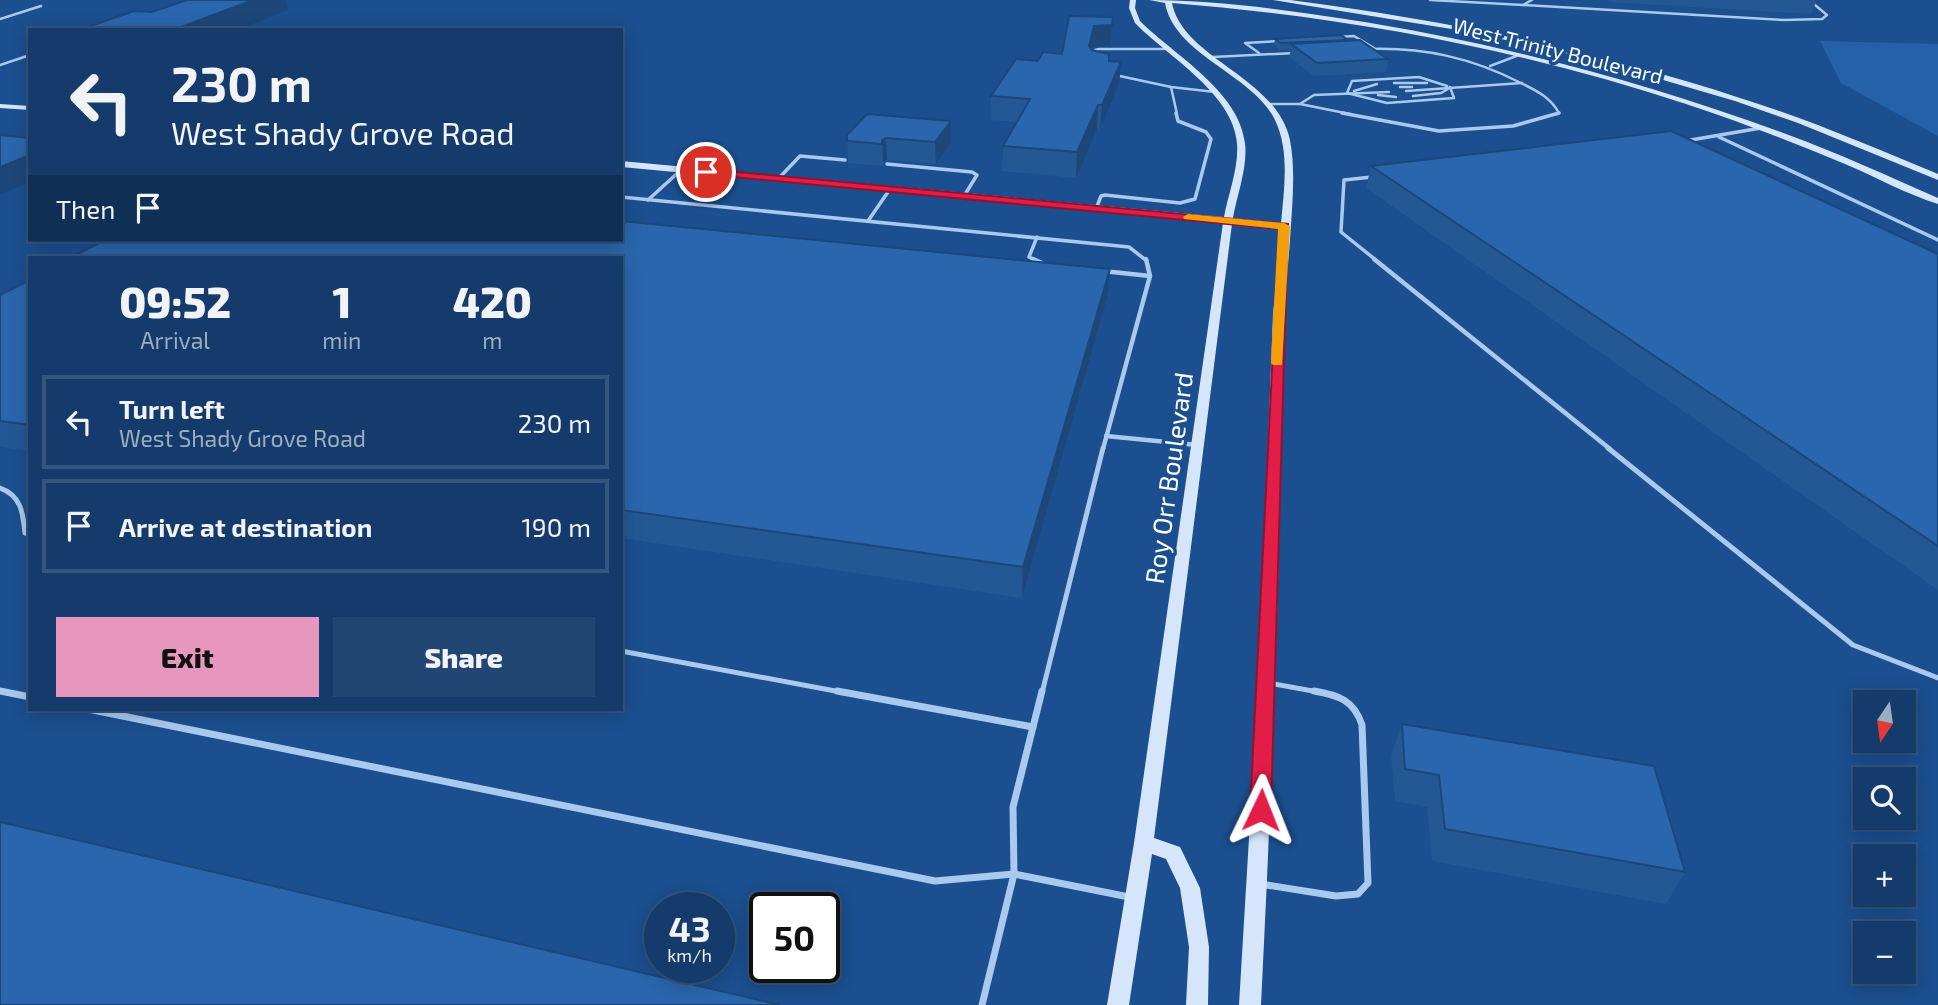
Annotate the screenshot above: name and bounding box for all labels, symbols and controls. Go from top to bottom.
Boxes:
street label: West Trinity Boulevard [1450,12,1666,88]
text: 230 m [171,53,312,112]
icon: left [56,56,147,147]
text: West Shady Grove Road [171,113,515,151]
pin [676,142,736,202]
icon: arrive [687,153,725,191]
icon: arrive [129,189,167,227]
text: Then [56,193,115,224]
text: 09:52 [119,276,231,326]
text: 1 [332,276,351,326]
text: 420 [453,276,532,326]
text: Arrival [140,326,210,354]
text: min [322,326,361,354]
text: m [482,326,502,354]
street label: Roy Orr Boulevard [1138,370,1198,586]
text: Turn left [119,393,225,424]
icon: left [60,403,98,441]
text: 230 m [518,407,591,438]
text: West Shady Grove Road [119,424,366,452]
icon: arrive [60,507,98,545]
text: Arrive at destination [119,511,372,542]
text: 190 m [522,511,591,542]
button: Exit [56,617,319,697]
button: Share [333,617,595,697]
north arrow [1853,690,1916,752]
map controls [1853,690,1916,984]
button: search [1853,767,1916,830]
position arrow [1224,773,1298,847]
button: + [1853,844,1916,907]
speed limit sign: 50 [749,892,840,983]
text: 43 [668,907,711,949]
button: − [1853,921,1916,984]
text: km/h [667,944,712,966]

